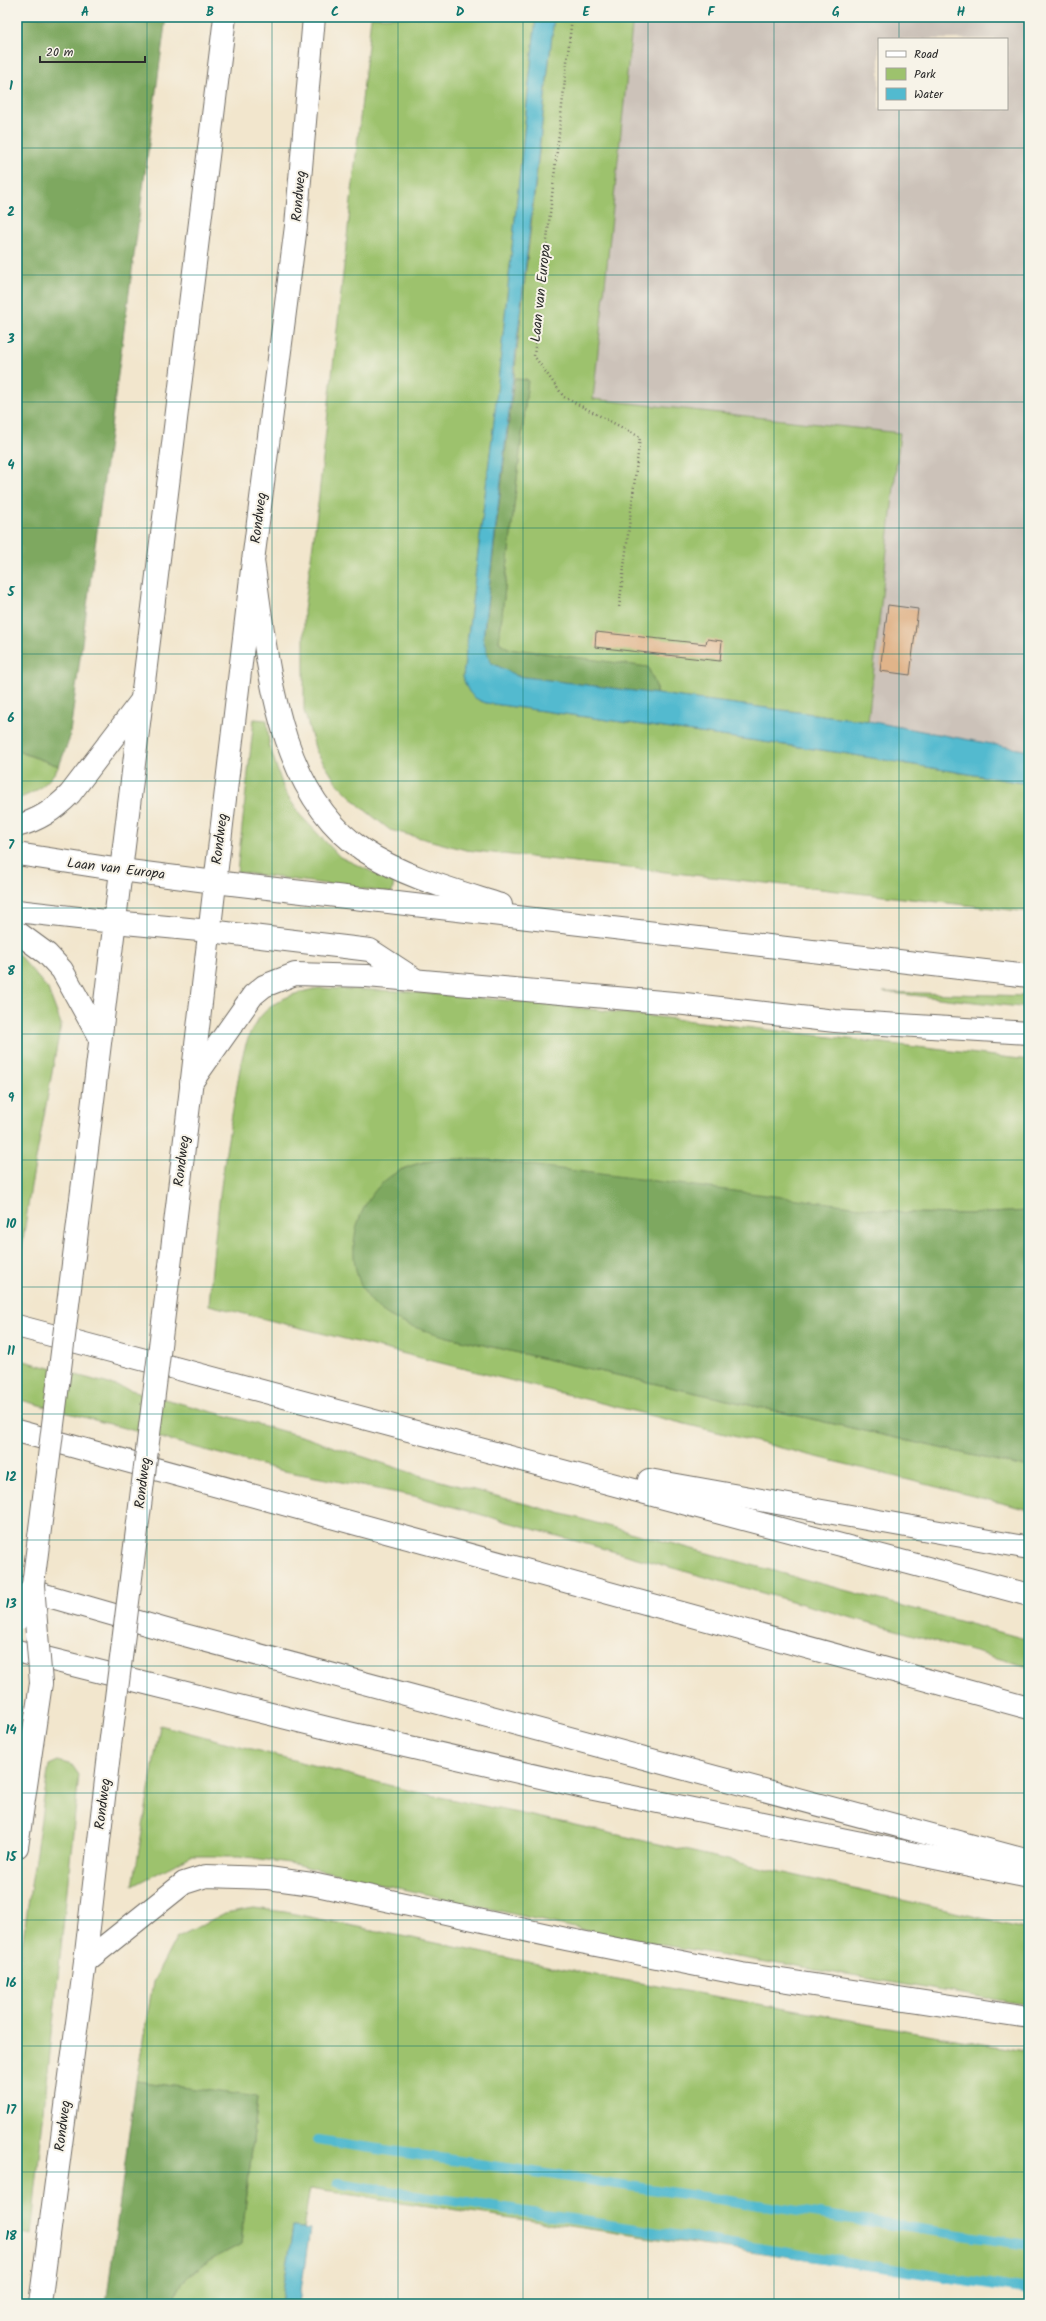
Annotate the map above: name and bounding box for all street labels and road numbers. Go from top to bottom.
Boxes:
street label: Rondweg [286,169,312,223]
street label: Laan van Europa [525,243,557,343]
street label: Rondweg [245,491,273,545]
street label: Rondweg [206,812,234,866]
street label: Laan van Europa [66,852,166,886]
street label: Rondweg [168,1134,196,1188]
street label: Rondweg [129,1456,157,1510]
street label: Rondweg [89,1777,117,1831]
street label: Rondweg [49,2099,77,2153]

